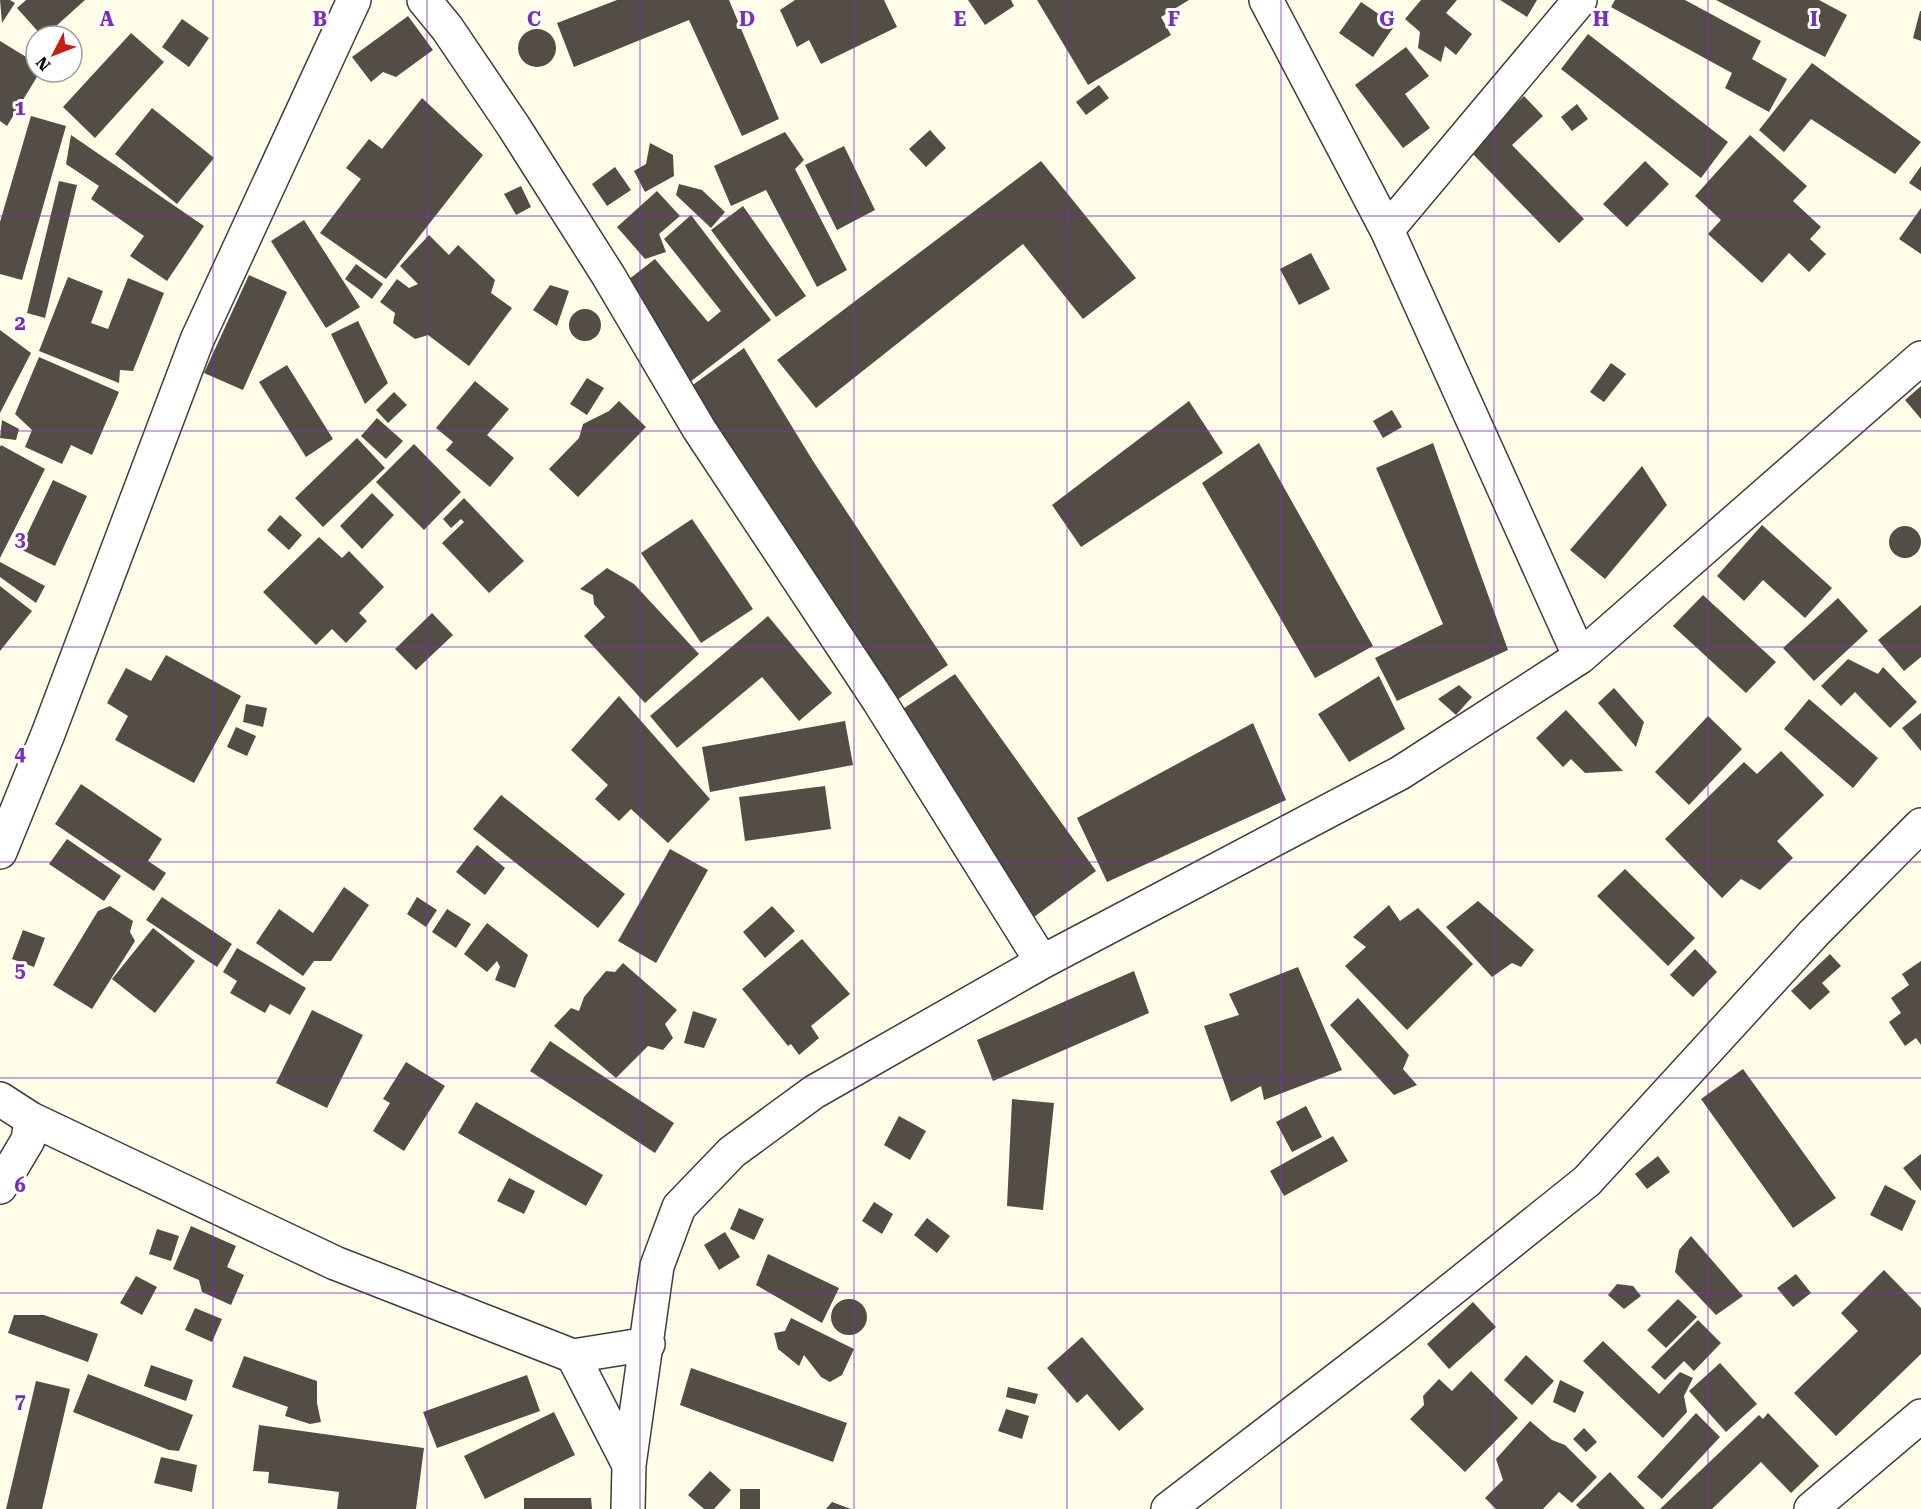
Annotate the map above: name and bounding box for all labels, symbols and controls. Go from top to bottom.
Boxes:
text: A [100,7,115,31]
text: B [313,7,327,31]
text: C [527,7,541,31]
text: D [739,7,755,31]
text: E [954,7,967,31]
text: F [1168,7,1180,31]
text: G [1379,7,1395,31]
text: H [1593,7,1609,31]
text: I [1810,7,1818,31]
north arrow [24,24,84,84]
text: N [32,53,54,75]
text: 1 [14,96,26,120]
text: 2 [14,311,26,335]
text: 3 [14,527,26,551]
text: 4 [14,742,26,766]
text: 5 [14,958,26,982]
text: 6 [14,1173,26,1197]
text: 7 [14,1389,26,1413]

